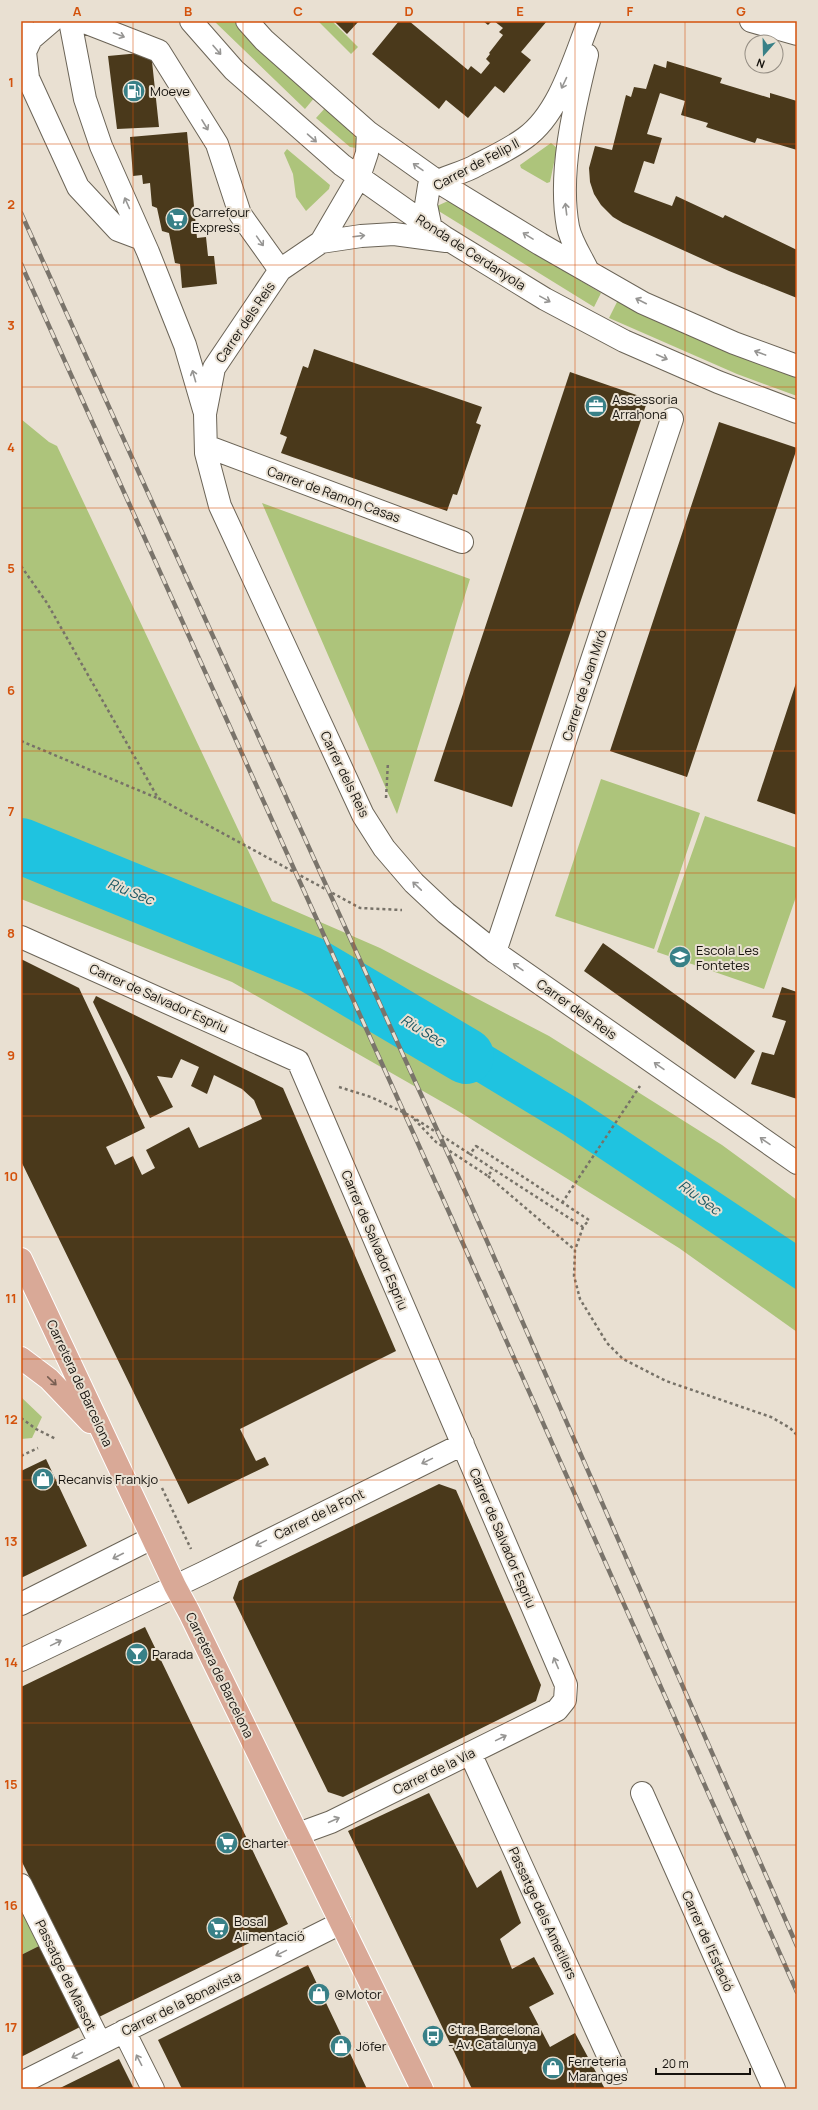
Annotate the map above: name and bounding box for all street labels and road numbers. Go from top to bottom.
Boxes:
street label: Carrer de Felip II [430,134,522,194]
street label: Ronda de Cerdanyola [413,210,529,294]
street label: Carrer dels Reis [211,278,279,366]
street label: Carrer de Ramon Casas [265,462,403,527]
street label: Carrer de Joan Miró [558,627,611,743]
street label: Carrer dels Reis [316,728,374,820]
street label: Carrer de Salvador Espriu [87,959,231,1037]
street label: Carrer dels Reis [533,975,621,1043]
street label: Carrer de Salvador Espriu [337,1167,413,1313]
street label: Carretera de Barcelona [43,1317,117,1449]
street label: Carrer de Salvador Espriu [465,1465,541,1611]
street label: Carrer de la Font [271,1484,367,1544]
street label: Carretera de Barcelona [182,1609,258,1741]
street label: Carrer de la Via [390,1743,478,1799]
street label: Passatge dels Ametllers [505,1844,582,1982]
street label: Carrer de l'Estació [678,1888,738,1994]
street label: Passatge de Massot [31,1917,101,2033]
street label: Carrer de la Bonavista [118,1966,244,2040]

